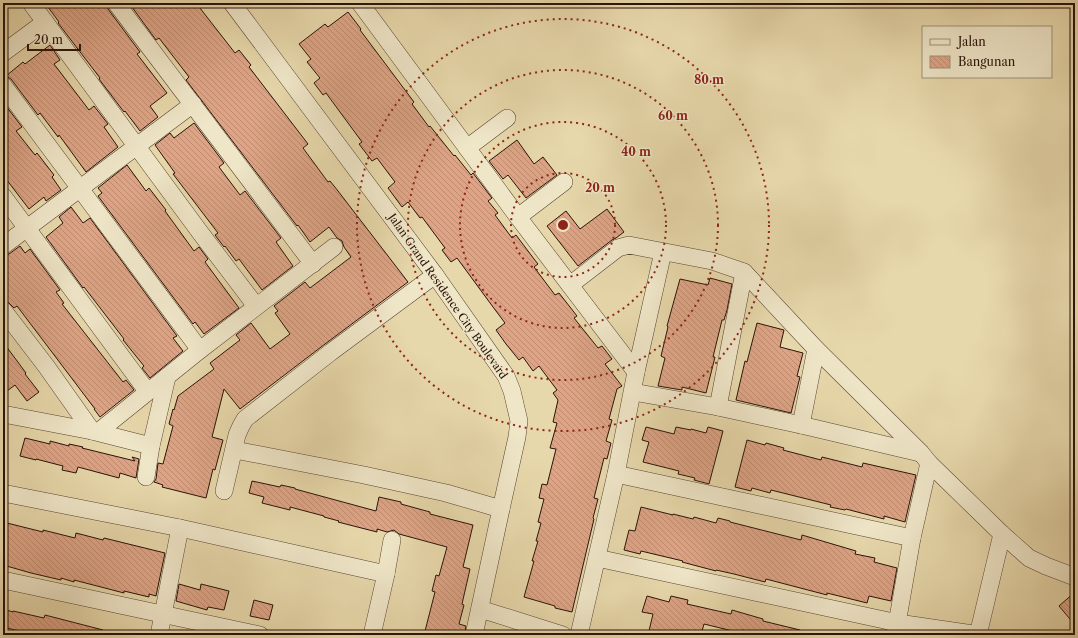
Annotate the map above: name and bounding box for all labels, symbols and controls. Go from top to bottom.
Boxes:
scale bar [28,26,80,52]
legend [922,26,1052,78]
text: 20 m [34,32,63,47]
text: Jalan [956,34,986,49]
text: Bangunan [958,54,1016,69]
text: 80 m [694,72,724,87]
text: 60 m [658,108,688,123]
text: 40 m [621,144,651,159]
text: 20 m [585,180,615,195]
street label: Jalan Grand Residence City Boulevard [384,209,511,382]
centre of rings [556,218,570,232]

